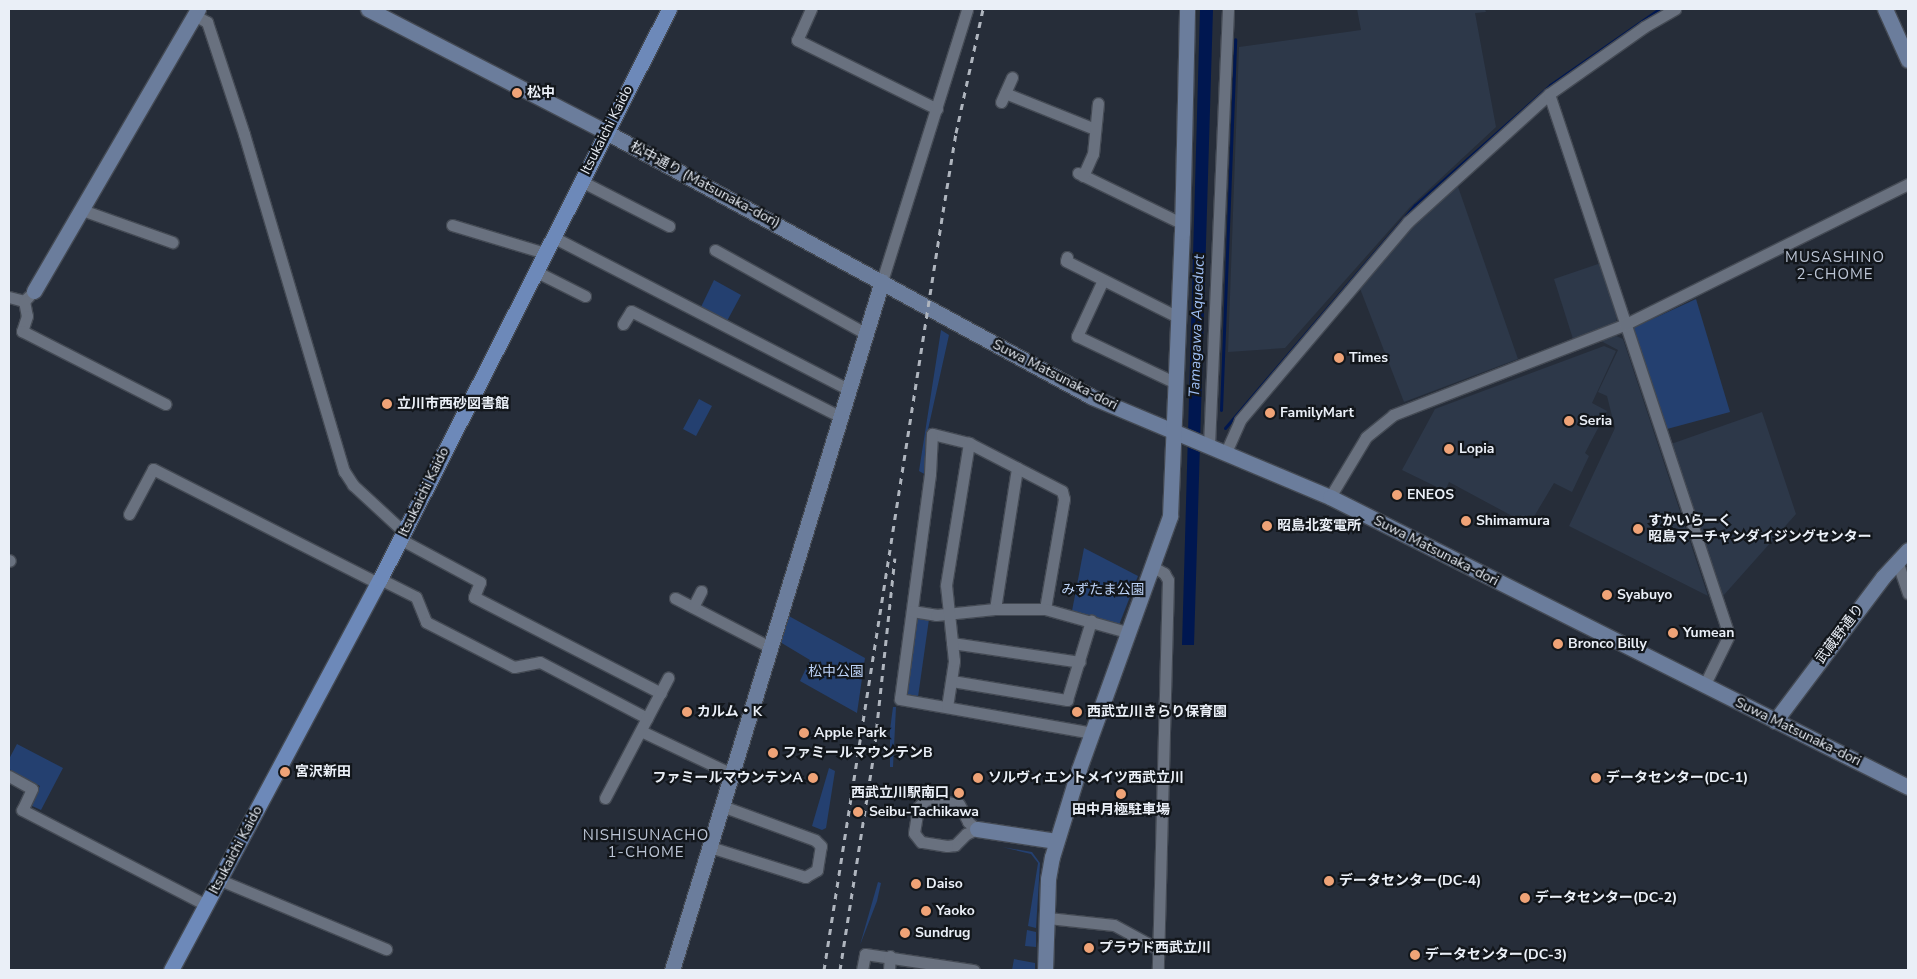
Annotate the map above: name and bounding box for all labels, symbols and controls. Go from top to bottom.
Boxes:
street label: Itsukaichi Kaido [577,83,637,177]
place label: 松中 [527,85,555,101]
marker: 松中 [511,87,523,99]
street label: 松中通り (Matsunaka-dori) [627,138,783,232]
district label: MUSASHINO 2-CHOME [1784,248,1886,283]
water label: Tamagawa Aqueduct [1186,254,1208,398]
street label: Suwa Matsunaka-dori [990,336,1120,414]
place label: Times [1349,350,1388,366]
marker: Times [1333,352,1345,364]
place label: 立川市西砂図書館 [397,396,509,412]
marker: 立川市西砂図書館 [381,398,393,410]
place label: FamilyMart [1280,405,1354,421]
marker: FamilyMart [1264,407,1276,419]
place label: Seria [1579,413,1612,429]
marker: Seria [1563,415,1575,427]
place label: Lopia [1459,441,1494,457]
marker: Lopia [1443,443,1455,455]
street label: Itsukaichi Kaido [395,445,453,539]
place label: ENEOS [1407,487,1454,503]
marker: ENEOS [1391,489,1403,501]
street label: Suwa Matsunaka-dori [1371,512,1501,590]
place label: Shimamura [1476,513,1550,529]
place label: すかいらーく 昭島マーチャンダイジングセンター [1648,513,1872,546]
marker: Shimamura [1460,515,1472,527]
place label: 昭島北変電所 [1277,518,1361,534]
marker: 昭島北変電所 [1261,520,1273,532]
marker: すかいらーく 昭島マーチャンダイジングセンター [1632,523,1644,535]
park label: みずたま公園 [1061,582,1145,598]
place label: Syabuyo [1617,587,1672,603]
marker: Syabuyo [1601,589,1613,601]
street label: 武蔵野通り [1812,601,1868,667]
place label: Yumean [1683,625,1734,641]
marker: Yumean [1667,627,1679,639]
place label: Bronco Billy [1568,636,1647,652]
marker: Bronco Billy [1552,638,1564,650]
park label: 松中公園 [808,664,864,680]
street label: Suwa Matsunaka-dori [1732,694,1864,770]
place label: カルム・K [697,704,762,720]
place label: 西武立川きらり保育園 [1087,704,1227,720]
marker: カルム・K [681,706,693,718]
marker: 西武立川きらり保育園 [1071,706,1083,718]
place label: Apple Park [814,725,886,741]
marker: Apple Park [798,727,810,739]
place label: ファミールマウンテンB [783,745,933,761]
marker: ファミールマウンテンB [767,747,779,759]
place label: 宮沢新田 [295,764,351,780]
marker: 宮沢新田 [279,766,291,778]
place label: ファミールマウンテンA [653,770,803,786]
place label: ソルヴィエントメイツ西武立川 [988,770,1184,786]
place label: データセンター(DC-1) [1606,770,1748,786]
marker: ファミールマウンテンA [807,772,819,784]
marker: ソルヴィエントメイツ西武立川 [972,772,984,784]
marker: データセンター(DC-1) [1590,772,1602,784]
place label: 西武立川駅南口 [851,785,949,801]
marker: 西武立川駅南口 [953,787,965,799]
marker: 田中月極駐車場 [1115,788,1127,800]
place label: 田中月極駐車場 [1072,802,1170,818]
street label: Itsukaichi Kaido [206,803,266,897]
place label: Seibu-Tachikawa [869,804,979,820]
marker: Seibu-Tachikawa [851,805,865,819]
district label: NISHISUNACHO 1-CHOME [581,826,711,861]
place label: データセンター(DC-4) [1339,873,1481,889]
marker: データセンター(DC-4) [1323,875,1335,887]
place label: Daiso [926,876,963,892]
marker: Daiso [910,878,922,890]
place label: データセンター(DC-2) [1535,890,1677,906]
marker: データセンター(DC-2) [1519,892,1531,904]
place label: Yaoko [936,903,975,919]
marker: Yaoko [920,905,932,917]
place label: Sundrug [915,925,971,941]
marker: Sundrug [899,927,911,939]
place label: プラウド西武立川 [1099,940,1211,956]
marker: プラウド西武立川 [1083,942,1095,954]
place label: データセンター(DC-3) [1425,947,1567,963]
marker: データセンター(DC-3) [1409,949,1421,961]

